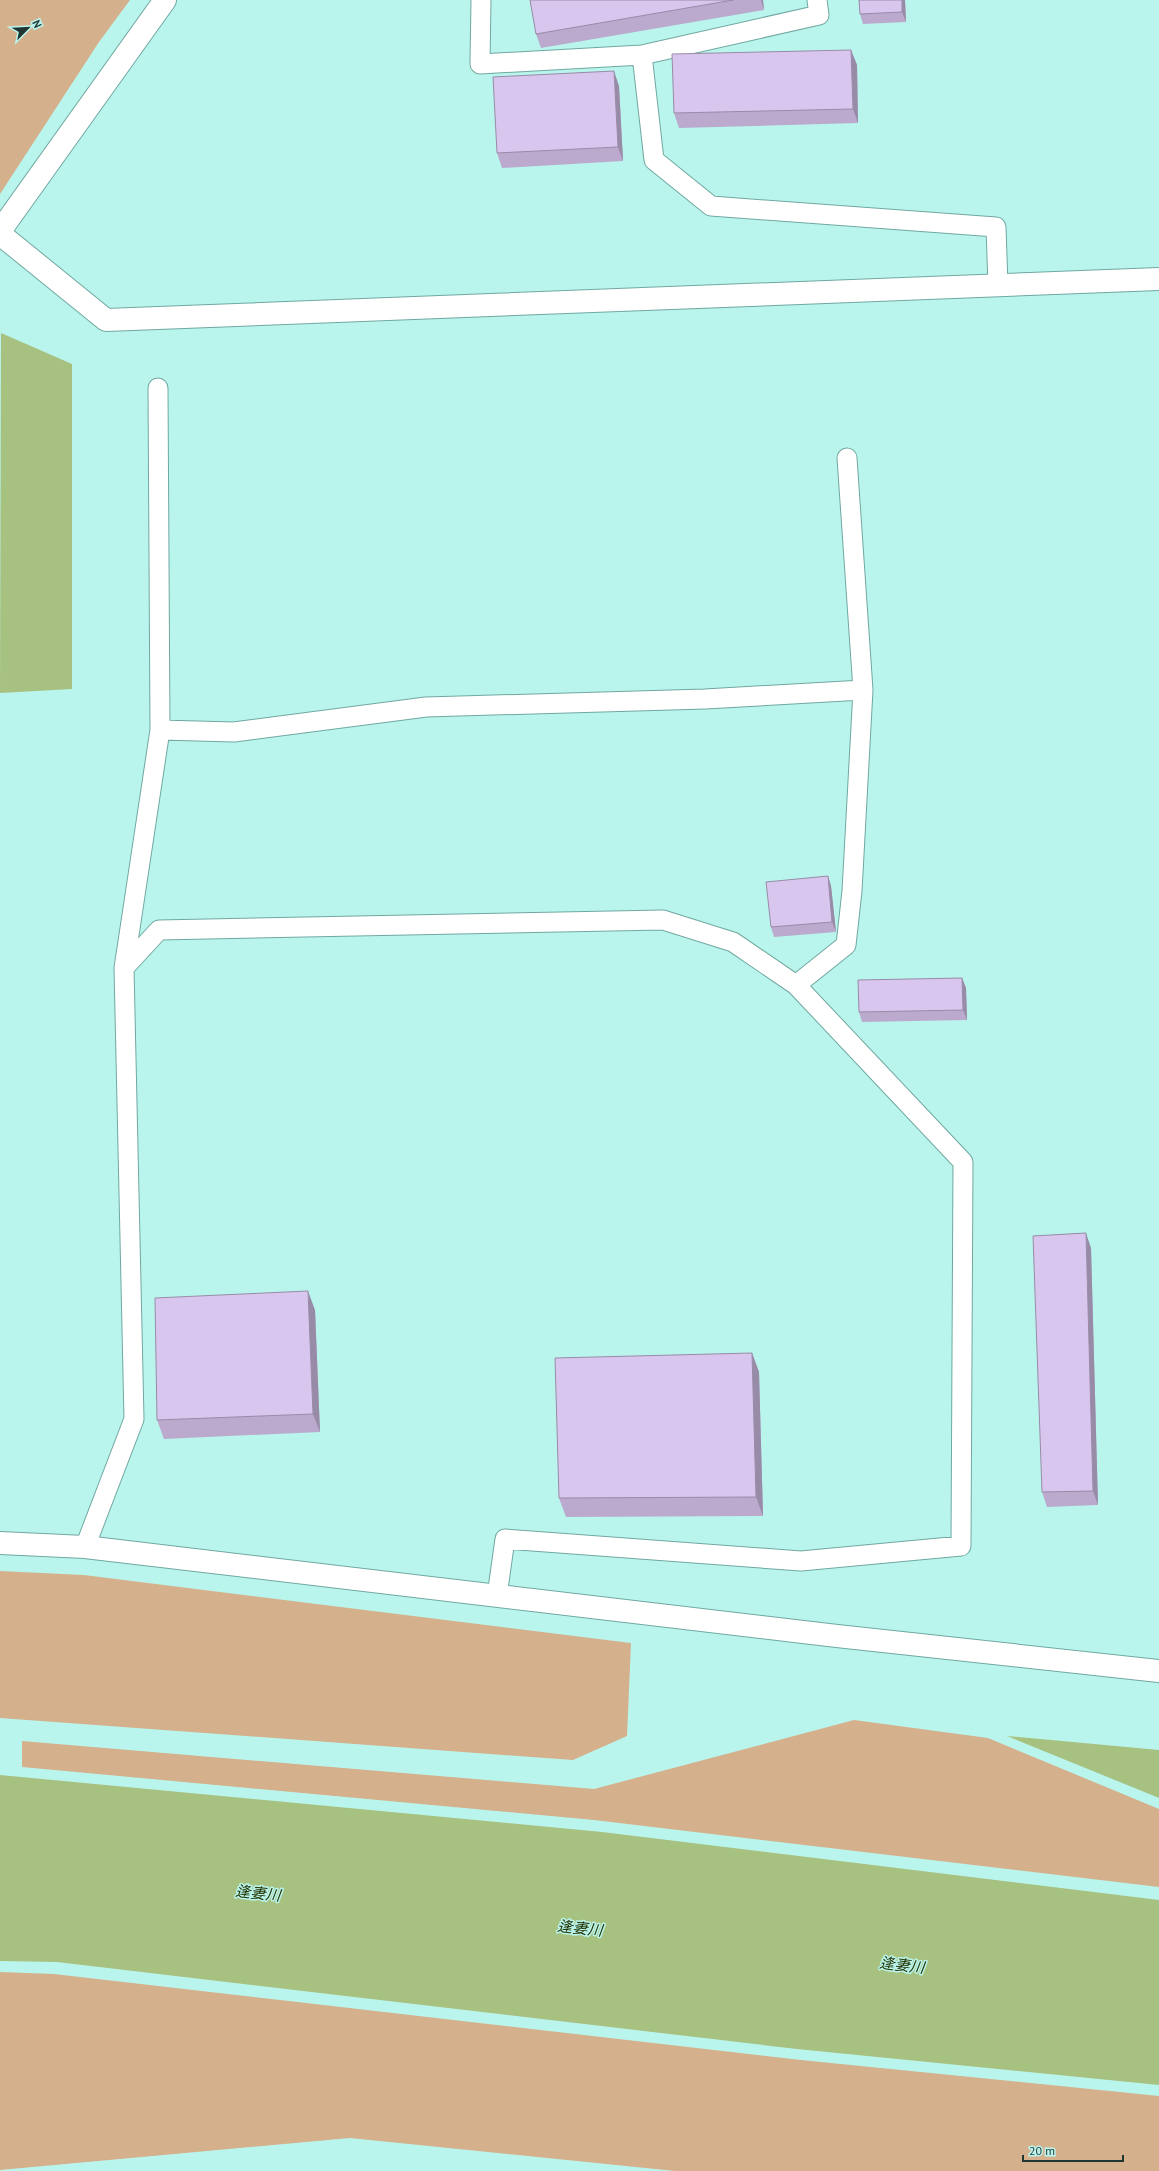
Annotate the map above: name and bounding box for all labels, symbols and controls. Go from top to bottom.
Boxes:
north arrow [8,8,48,48]
text: N [29,18,45,30]
water label: 逢妻川 [235,1881,283,1905]
water label: 逢妻川 [557,1916,605,1940]
water label: 逢妻川 [879,1953,927,1977]
scale bar [1023,2137,1123,2163]
text: 20 m [1029,2143,1055,2158]

